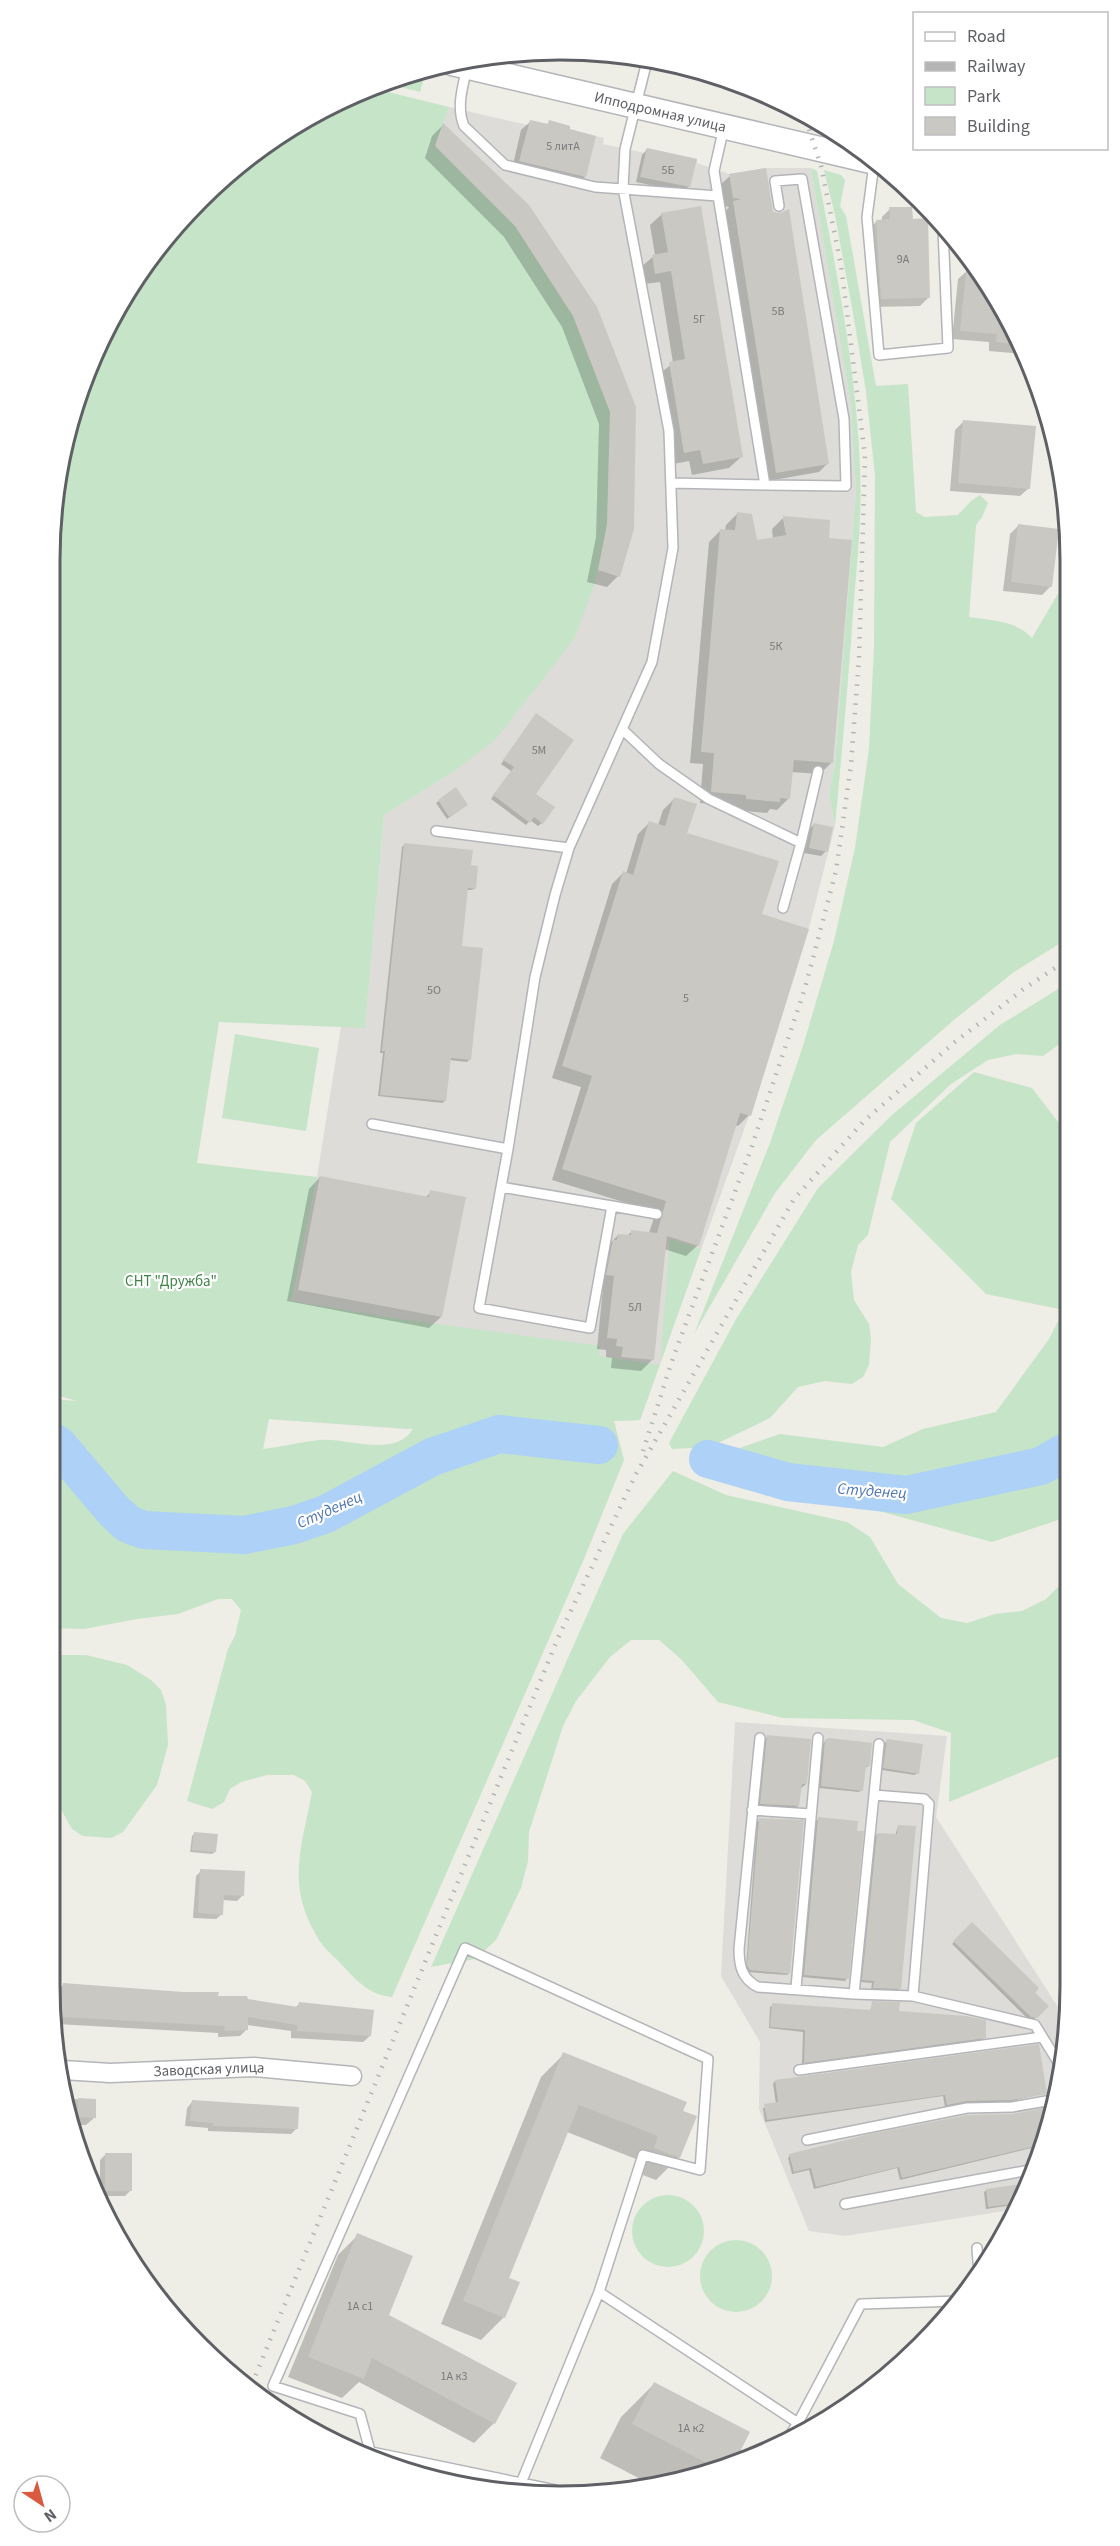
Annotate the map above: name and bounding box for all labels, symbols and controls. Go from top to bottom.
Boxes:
legend [913,12,1108,150]
text: Road [967,24,1006,49]
text: Railway [967,54,1026,79]
text: Park [967,84,1001,109]
street label: Ипподромная улица [592,87,728,138]
text: Building [967,114,1030,139]
house number: 5 литА [546,138,580,155]
house number: 5Б [662,162,674,179]
house number: 9А [897,251,910,268]
house number: 5В [771,303,785,320]
house number: 5Г [693,311,705,328]
house number: 5К [770,638,783,655]
house number: 5М [532,742,546,759]
house number: 5О [427,982,441,999]
house number: 5 [683,990,689,1007]
park label: СНТ "Дружба" [125,1271,217,1292]
house number: 5Л [628,1299,642,1316]
water label: Студенец [836,1478,907,1504]
water label: Студенец [293,1486,366,1534]
street label: Заводская улица [153,2057,265,2082]
house number: 1А с1 [347,2298,373,2315]
house number: 1А к3 [441,2368,467,2385]
house number: 1А к2 [678,2420,704,2437]
north arrow [12,2474,72,2534]
text: N [39,2503,61,2527]

